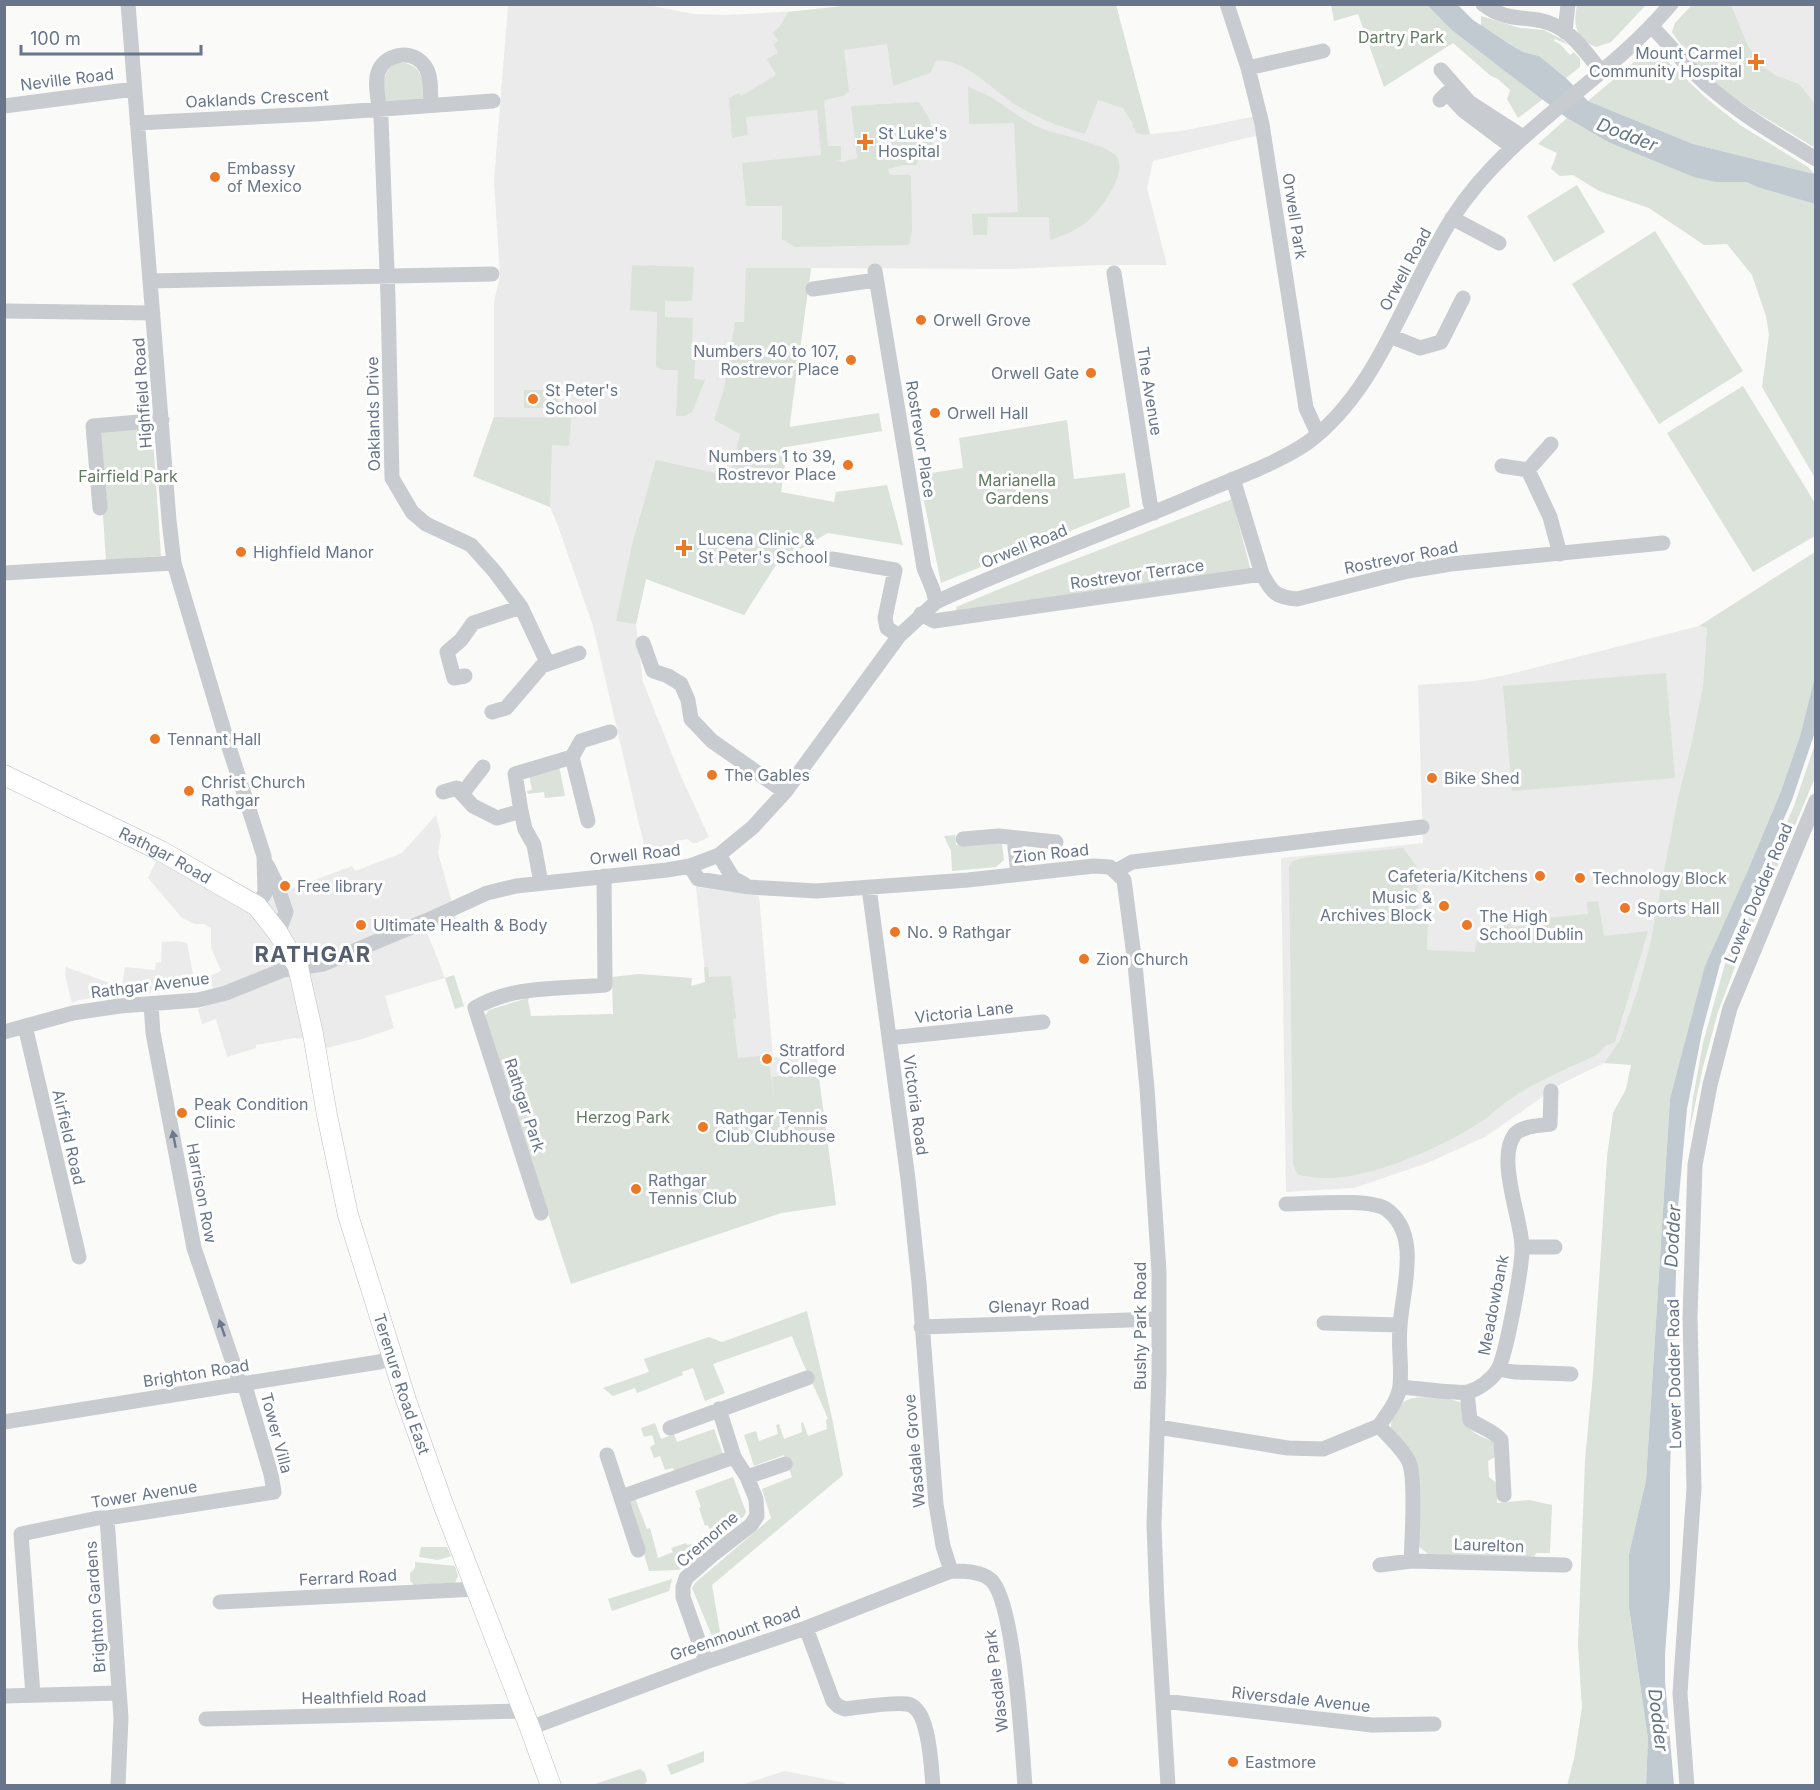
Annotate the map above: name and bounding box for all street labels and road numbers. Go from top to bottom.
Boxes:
street label: Neville Road [19,63,115,95]
street label: Oaklands Crescent [185,84,329,112]
street label: Orwell Park [1278,171,1312,261]
street label: Orwell Road [1375,224,1435,314]
street label: Highfield Road [128,337,156,449]
street label: The Avenue [1133,345,1167,437]
street label: Oaklands Drive [362,356,384,472]
street label: Rostrevor Place [902,379,940,499]
street label: Orwell Road [978,520,1070,572]
street label: Rostrevor Road [1342,536,1460,578]
street label: Rostrevor Terrace [1069,555,1205,593]
street label: Lower Dodder Road [1719,820,1797,966]
street label: Rathgar Road [116,822,215,888]
street label: Orwell Road [589,839,681,869]
street label: Zion Road [1012,839,1090,867]
street label: Rathgar Avenue [90,968,210,1002]
street label: Victoria Lane [914,997,1014,1027]
street label: Victoria Road [899,1054,933,1156]
street label: Rathgar Park [500,1056,550,1155]
street label: Airfield Road [48,1087,90,1187]
street label: Harrison Row [182,1141,222,1245]
street label: Meadowbank [1473,1253,1513,1357]
street label: Bushy Park Road [1130,1262,1150,1390]
street label: Glenayr Road [988,1293,1090,1317]
street label: Lower Dodder Road [1663,1299,1685,1449]
street label: Terenure Road East [369,1311,435,1457]
street label: Brighton Road [142,1355,250,1391]
street label: Tower Villa [257,1390,297,1476]
street label: Wasdale Grove [899,1393,929,1509]
street label: Tower Avenue [89,1476,199,1512]
street label: Cremorne [672,1507,742,1571]
street label: Laurelton [1453,1534,1525,1556]
street label: Brighton Gardens [80,1540,110,1674]
street label: Ferrard Road [299,1564,397,1590]
street label: Greenmount Road [667,1601,803,1665]
street label: Wasdale Park [980,1628,1012,1733]
street label: Riversdale Avenue [1231,1682,1371,1716]
street label: Healthfield Road [301,1686,427,1708]

